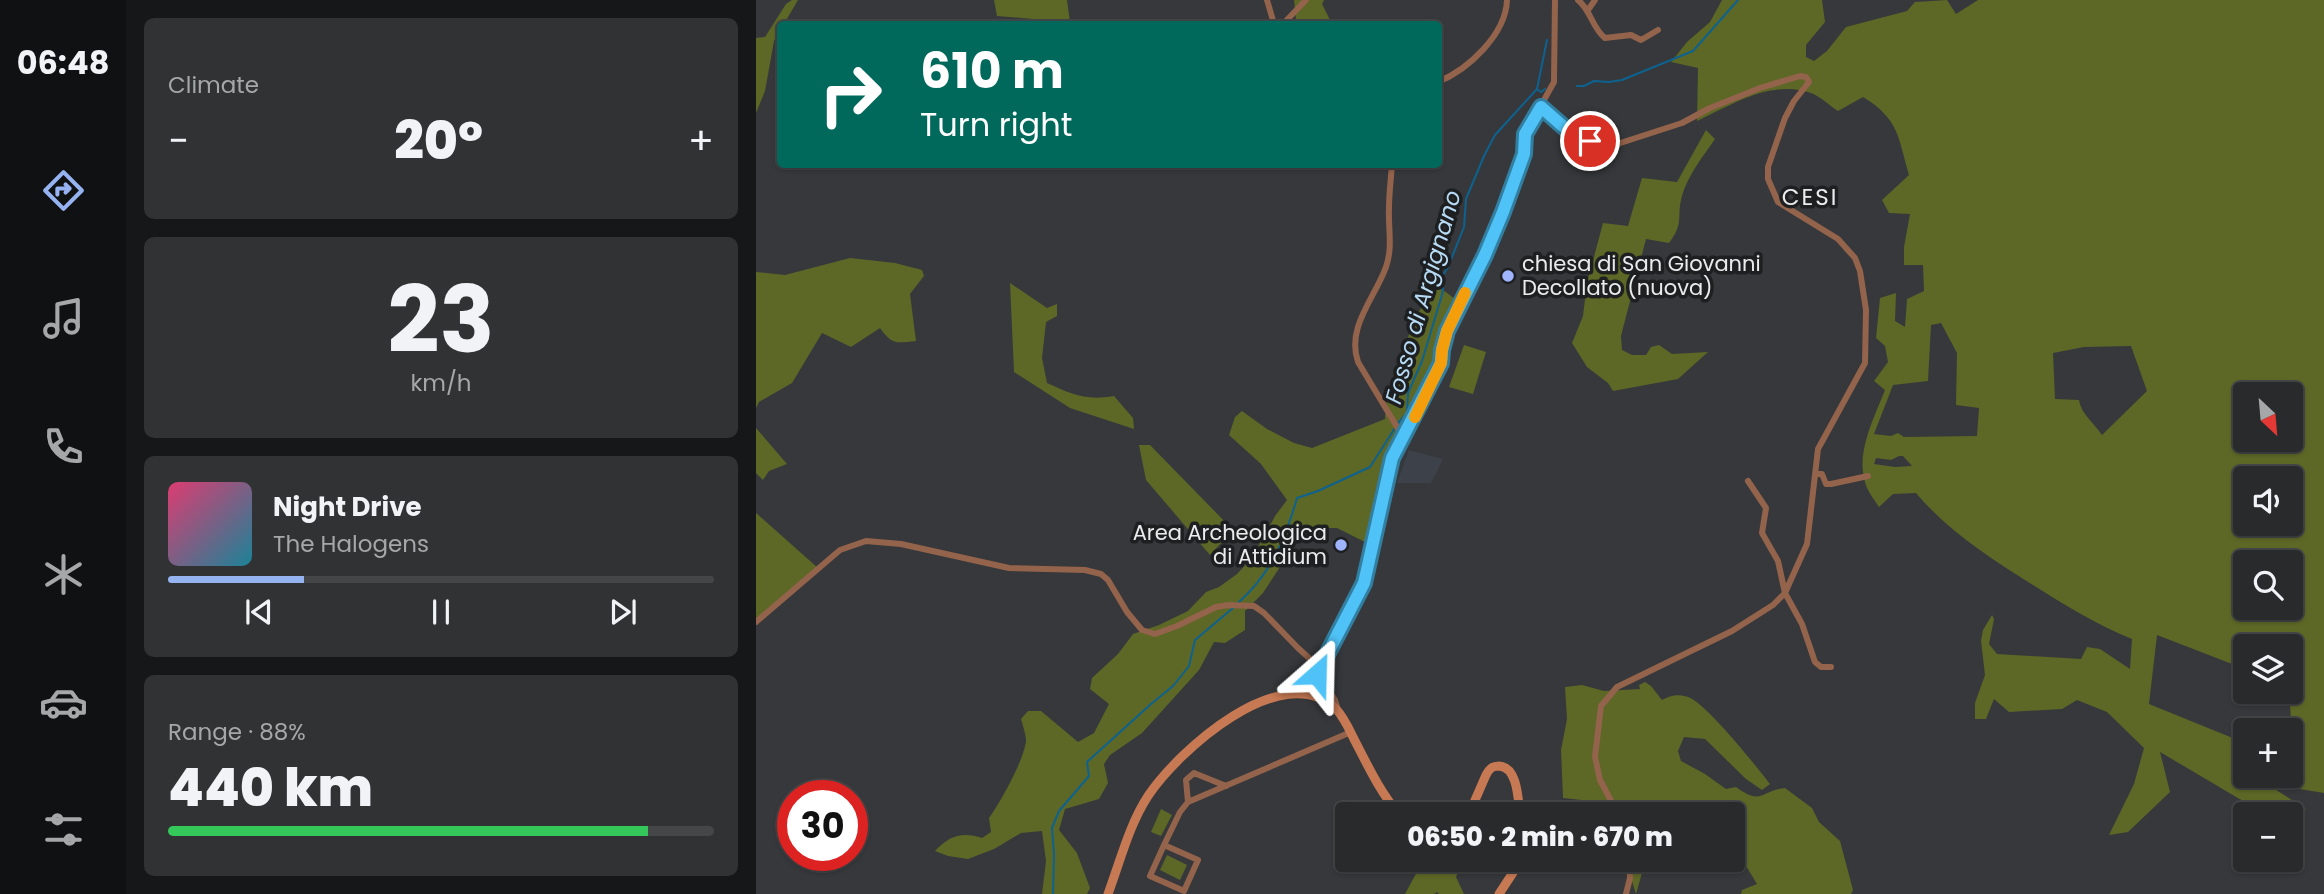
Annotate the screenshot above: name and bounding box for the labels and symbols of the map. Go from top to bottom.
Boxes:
pin [1560,111,1620,171]
district label: CESI [1782,181,1838,213]
water label: Fosso di Argignano [1377,187,1469,407]
place label: chiesa di San Giovanni Decollato (nuova) [1522,249,1761,302]
marker: chiesa di San Giovanni Decollato (nuova) [1500,268,1516,284]
north arrow [2233,382,2303,452]
place label: Area Archeologica di Attidium [1133,518,1327,571]
marker: Area Archeologica di Attidium [1333,537,1349,553]
position arrow [1280,637,1354,711]
speed limit sign: 30 [777,780,868,871]

